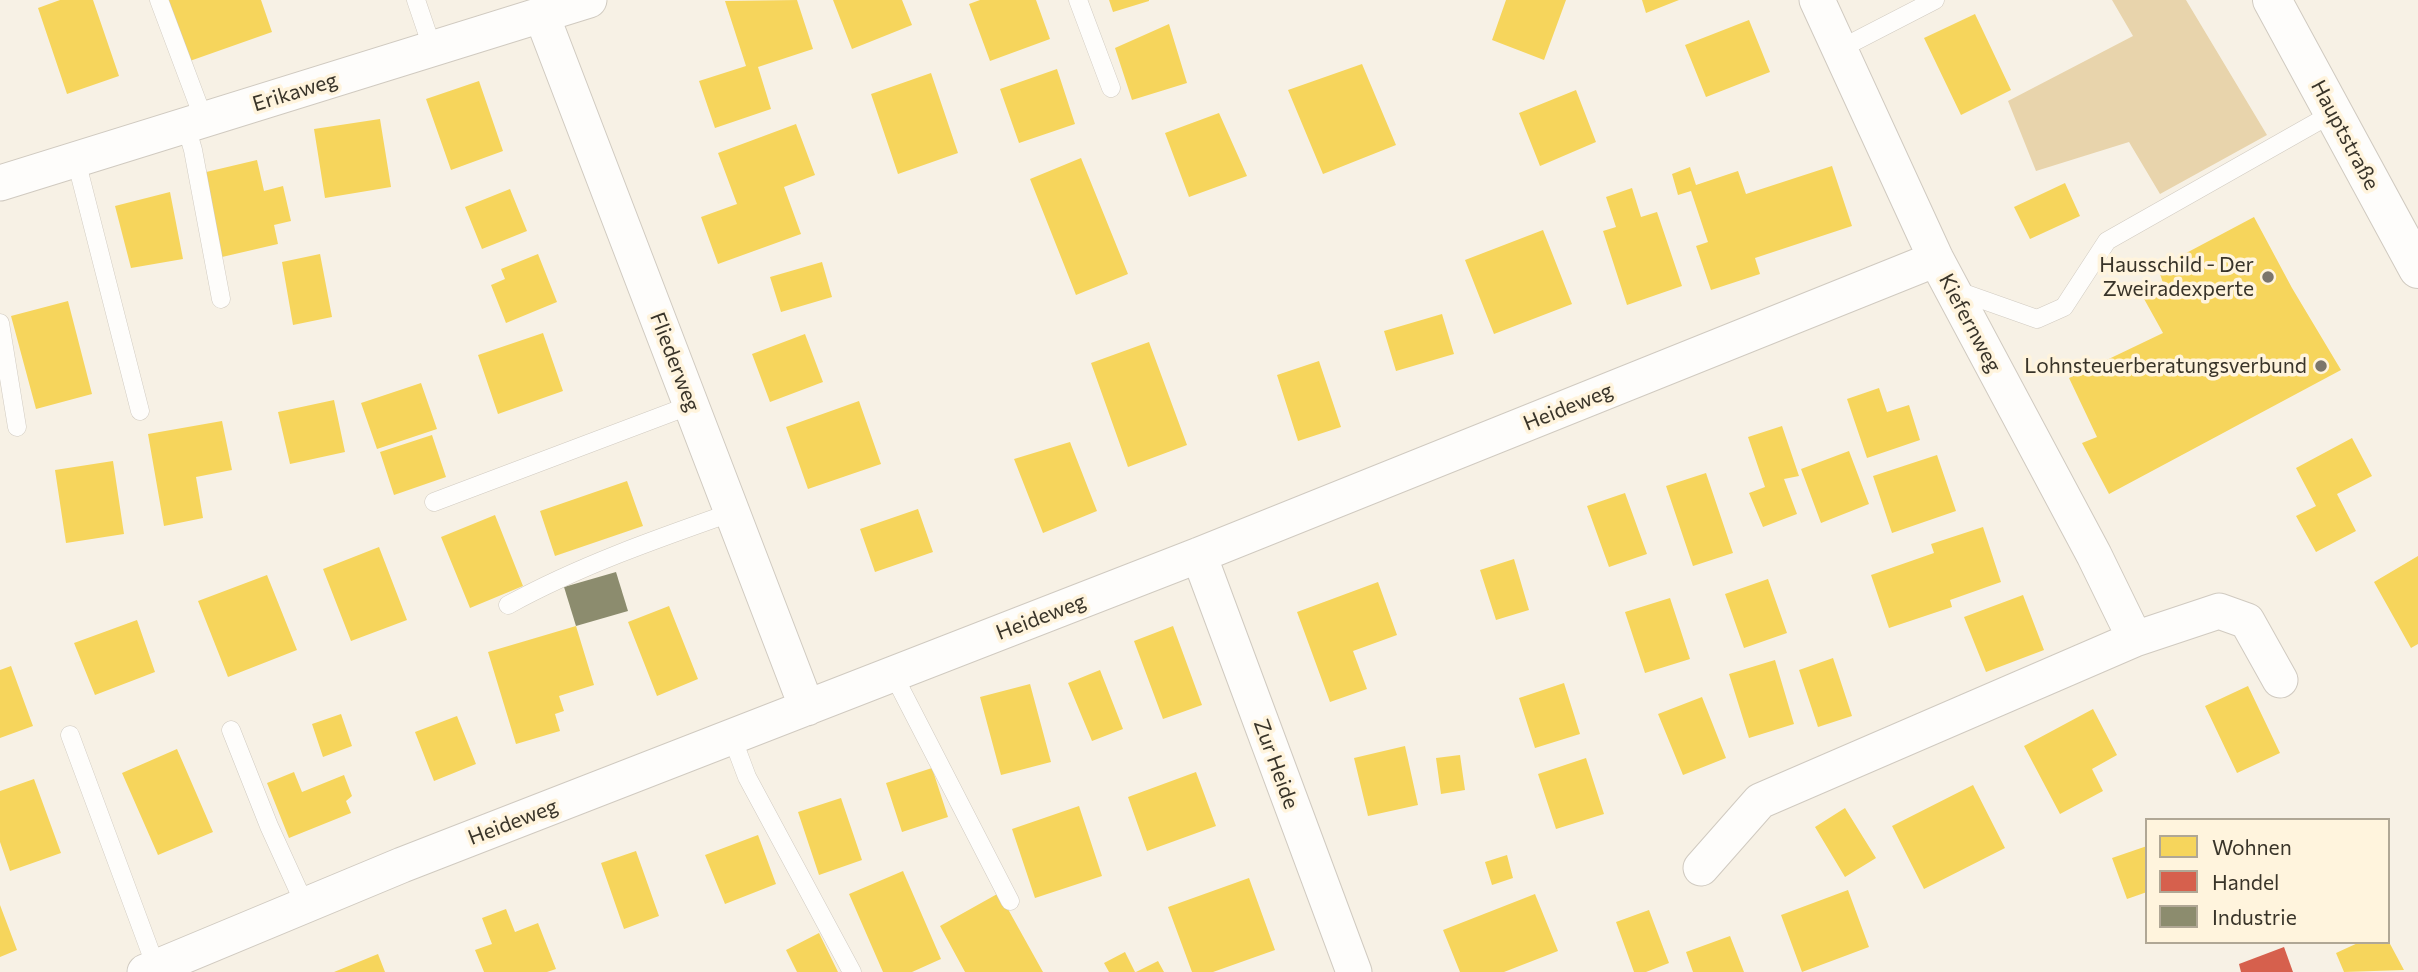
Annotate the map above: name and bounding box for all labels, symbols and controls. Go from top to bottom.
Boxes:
street label: Erikaweg [250,67,340,117]
street label: Hauptstraße [2306,76,2384,194]
place label: Hausschild - Der Zweiradexperte [2099,252,2254,302]
street label: Kiefernweg [1933,269,2007,377]
marker: Hausschild - Der Zweiradexperte [2260,269,2276,285]
street label: Fliederweg [645,309,705,415]
place label: Lohnsteuerberatungsverbund [2024,353,2307,379]
marker: Lohnsteuerberatungsverbund [2313,358,2329,374]
street label: Heideweg [1520,378,1616,436]
street label: Heideweg [993,588,1089,646]
street label: Zur Heide [1248,716,1304,812]
street label: Heideweg [465,793,561,851]
legend [2145,818,2390,944]
text: Wohnen [2212,834,2292,859]
text: Handel [2212,869,2279,894]
text: Industrie [2212,904,2297,929]

